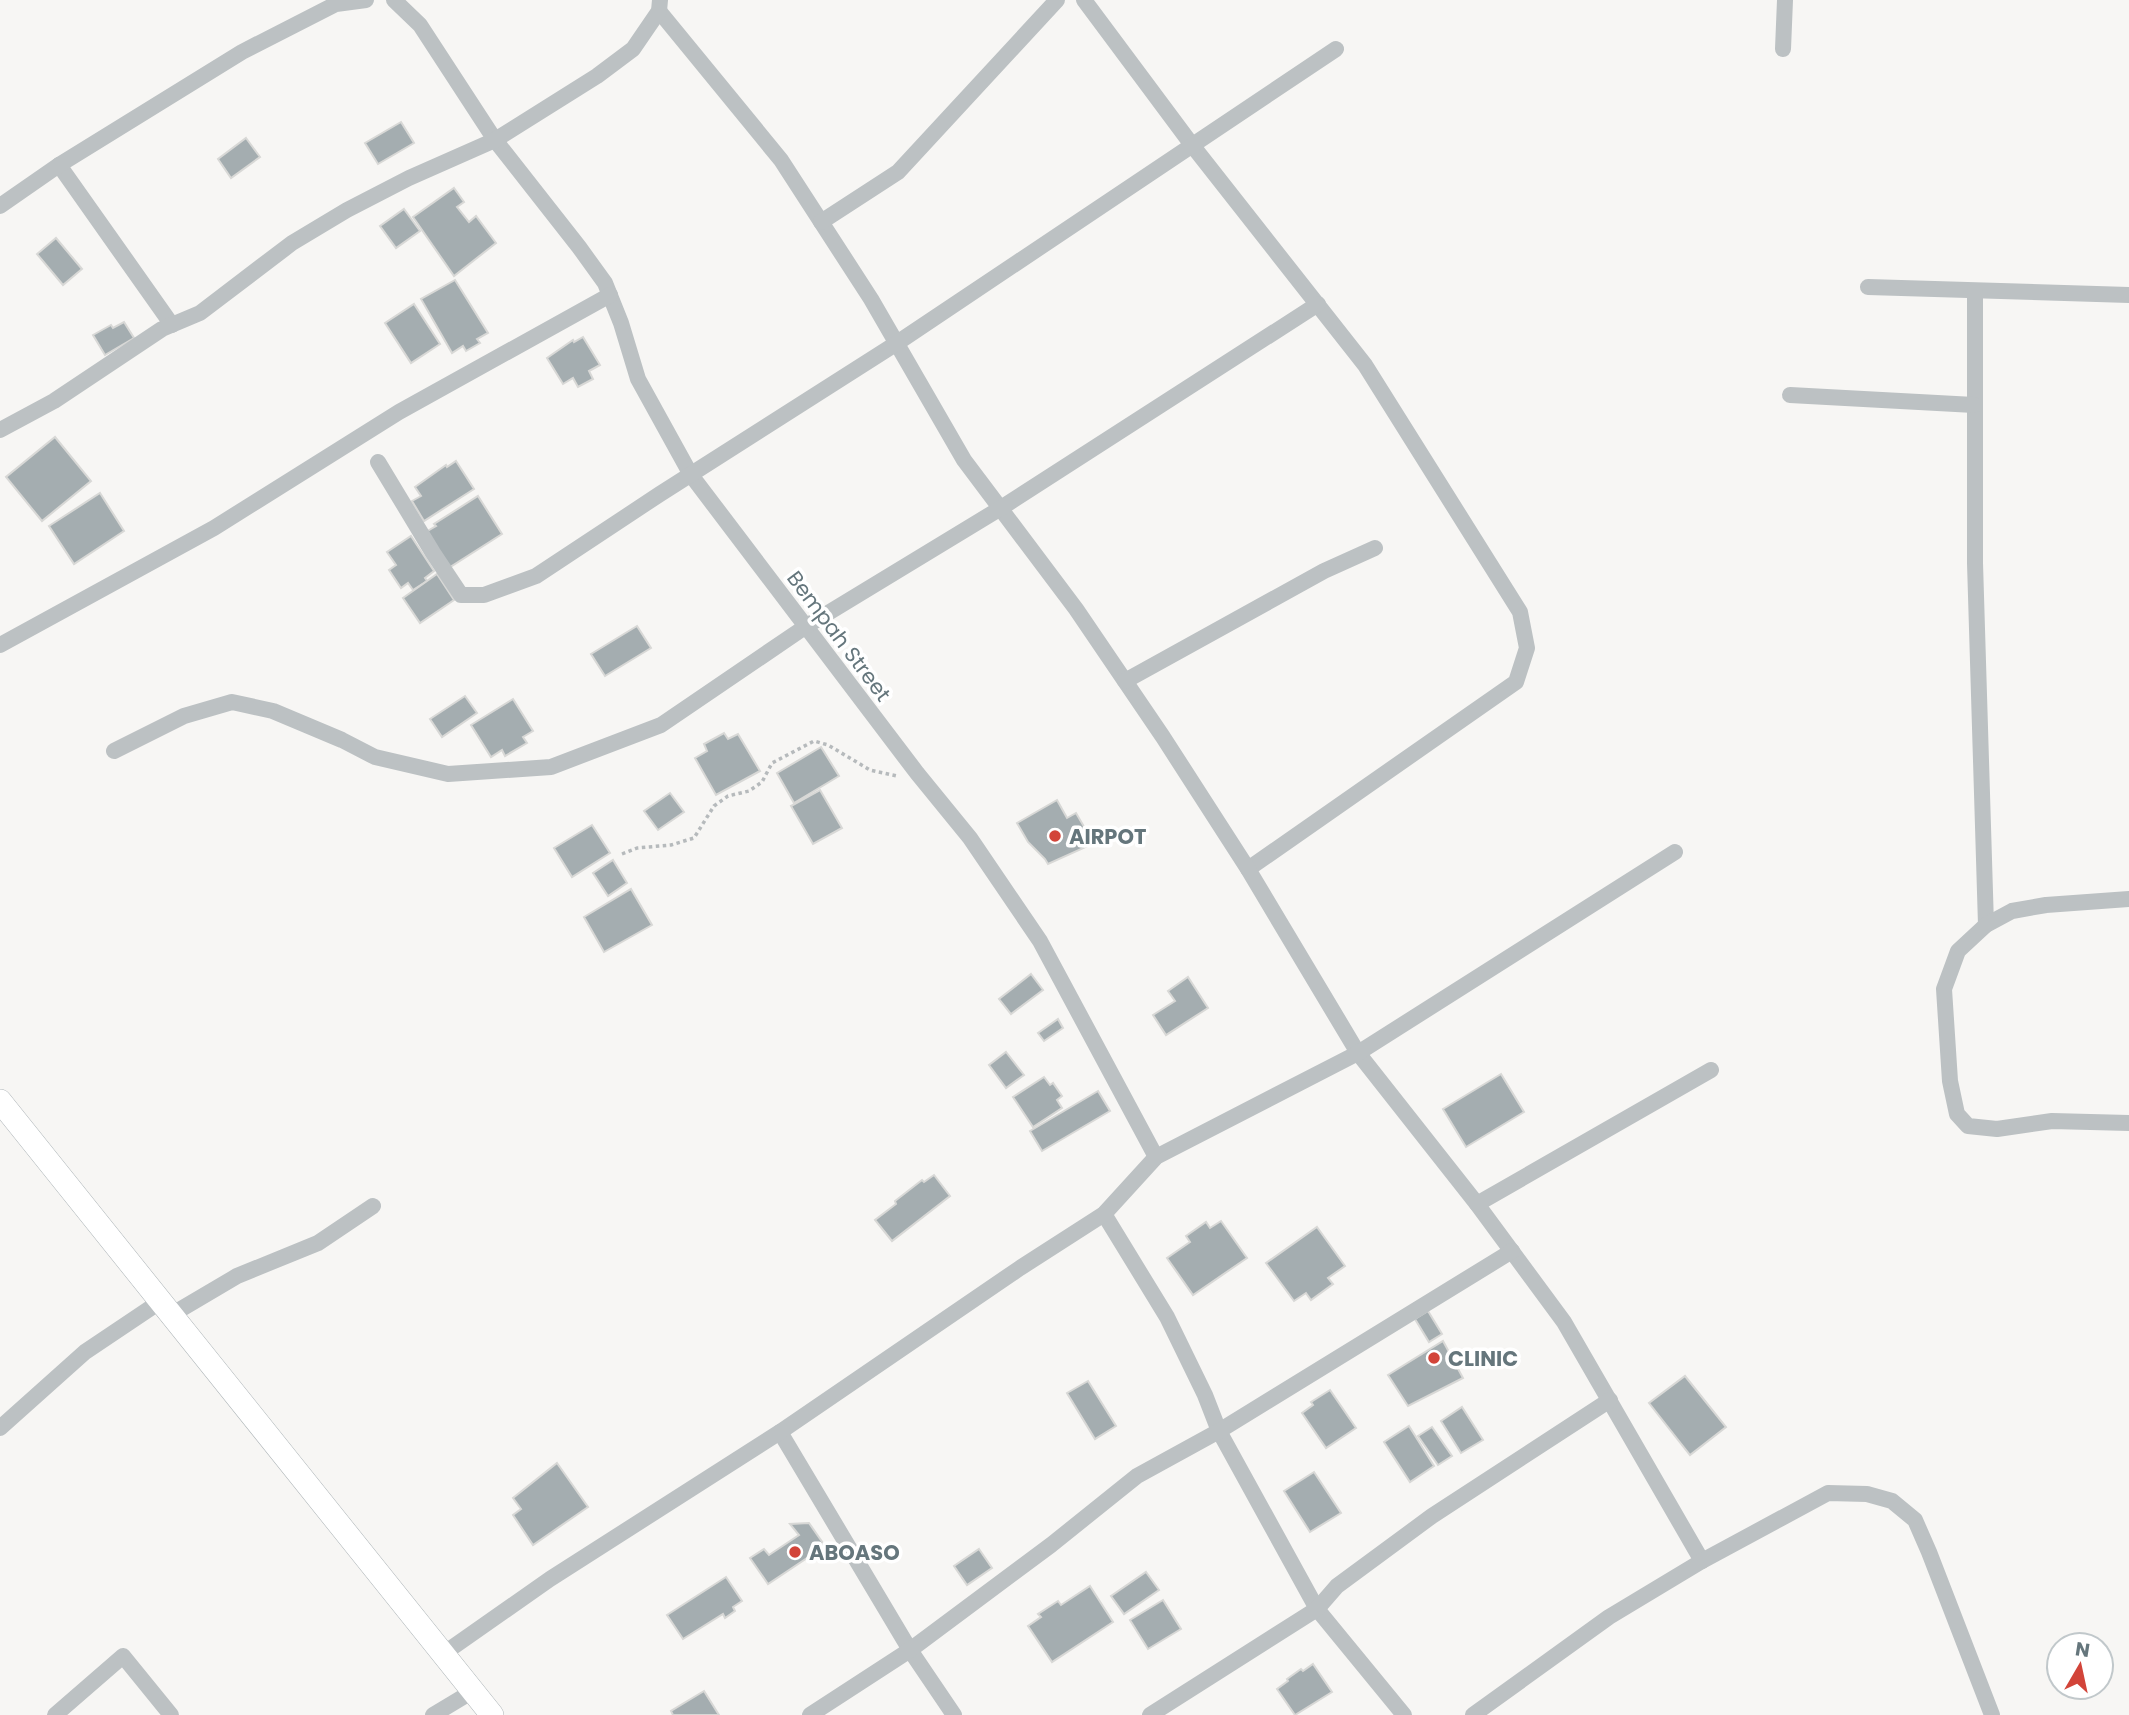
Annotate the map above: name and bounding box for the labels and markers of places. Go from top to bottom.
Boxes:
place label: AIRPOT [1069,822,1146,851]
marker: AIRPOT [1047,828,1063,844]
place label: CLINIC [1448,1344,1518,1373]
marker: CLINIC [1426,1350,1442,1366]
place label: ABOASO [809,1538,900,1567]
marker: ABOASO [787,1544,803,1560]

